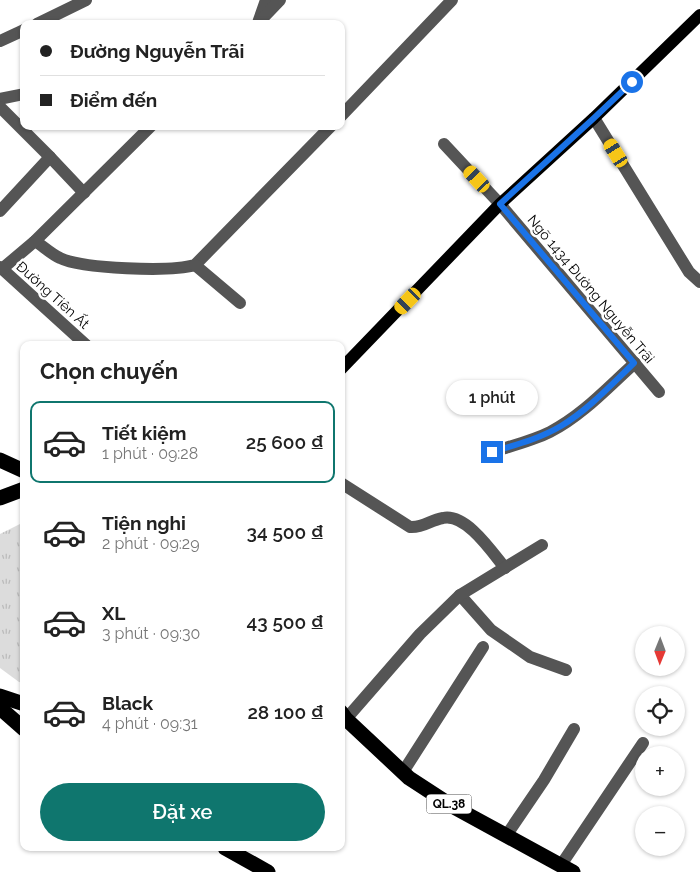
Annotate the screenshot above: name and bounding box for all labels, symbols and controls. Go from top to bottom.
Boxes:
text: Đường Nguyễn Trãi [70,40,244,62]
route start [621,71,643,93]
text: Điểm đến [70,89,157,111]
car [601,136,630,170]
car [461,163,492,195]
street label: Ngõ 1434 Đường Nguyễn Trãi [524,212,658,366]
street label: Đường Tiên Ất [13,257,94,332]
car [392,285,423,317]
text: Chọn chuyến [40,358,178,384]
callout: 1 phút [446,380,538,414]
text: 1 phút [469,388,515,407]
icon: car [42,420,87,465]
text: Tiết kiệm [102,422,186,444]
text: 25 600 ₫ [246,431,323,453]
route end [481,441,503,463]
text: 1 phút · 09:28 [102,444,198,463]
icon: car [42,510,87,555]
text: Tiện nghi [102,512,186,534]
text: 34 500 ₫ [247,521,323,543]
text: 2 phút · 09:29 [102,534,200,553]
icon: car [42,600,87,645]
text: XL [102,602,125,624]
text: 43 500 ₫ [247,611,323,633]
text: 3 phút · 09:30 [102,624,200,643]
north arrow [635,626,685,676]
map controls [635,626,685,856]
button: locate [635,686,685,736]
icon: car [42,690,87,735]
text: Black [102,692,153,714]
text: 28 100 ₫ [247,701,323,723]
text: 4 phút · 09:31 [102,714,198,733]
button: + [635,746,685,796]
button: Đặt xe [40,783,325,841]
road number: QL.38 [426,794,472,814]
button: − [635,806,685,856]

